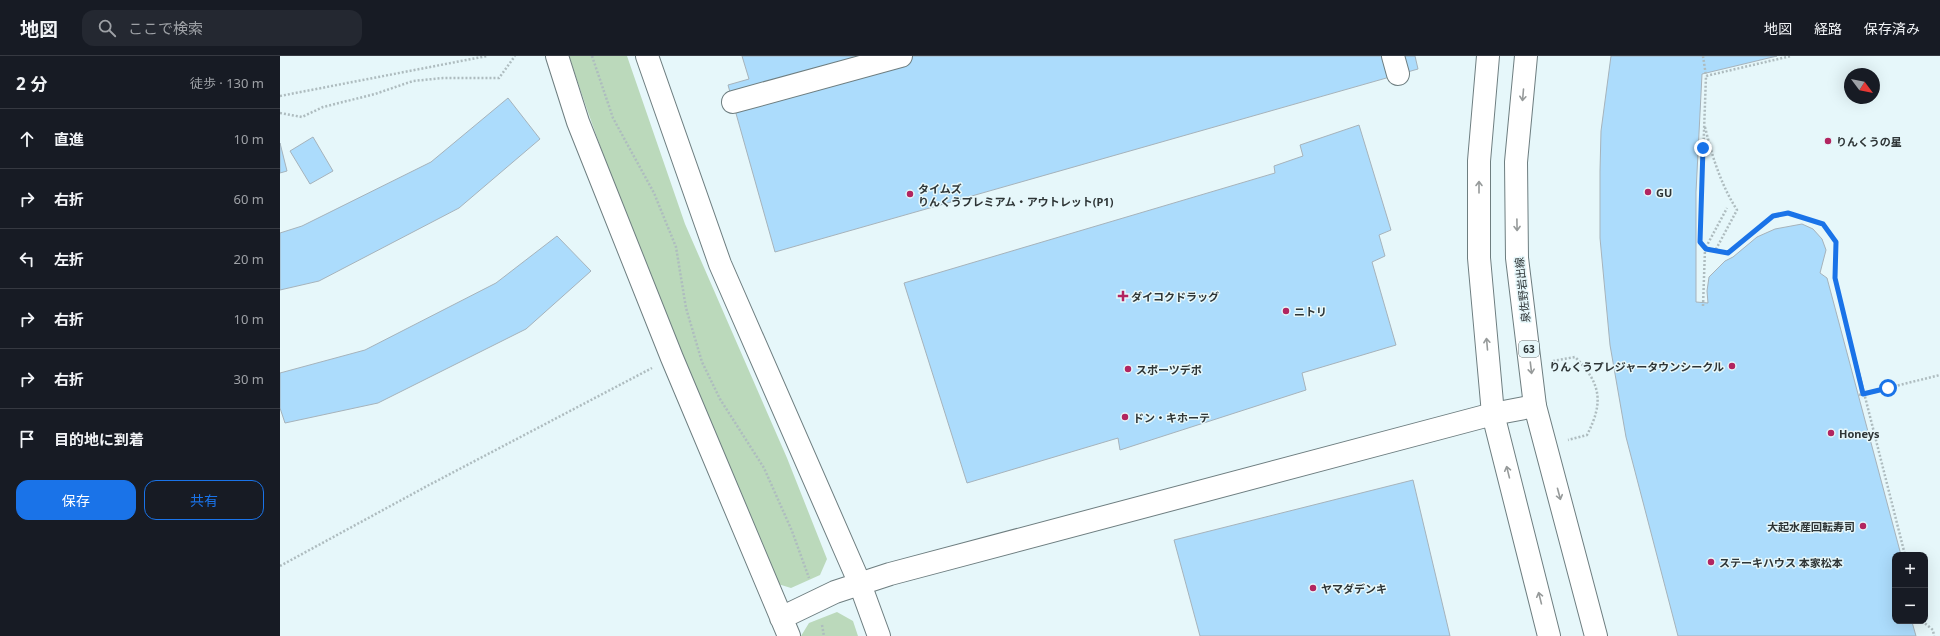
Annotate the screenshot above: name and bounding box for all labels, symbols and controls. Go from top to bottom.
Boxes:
search box [82,10,362,46]
text: 地図 [20,16,58,42]
icon: search [96,17,118,39]
text: ここで検索 [128,18,203,38]
text: 地図 [1764,19,1792,38]
text: 経路 [1814,19,1842,38]
text: 保存済み [1864,19,1920,38]
north arrow [1844,68,1880,104]
text: 2 分 [16,72,47,95]
text: 徒歩 · 130 m [190,74,264,92]
one-way arrow [1519,88,1526,101]
icon: ahead [16,128,38,150]
text: 直進 [54,129,84,149]
text: 10 m [234,130,264,148]
place label: りんくうの星 [1836,134,1902,149]
marker: りんくうの星 [1823,136,1833,146]
route end [1694,139,1712,157]
place label: タイムズ りんくうプレミアム・アウトレット(P1) [918,181,1114,209]
one-way arrow [1475,181,1483,194]
place label: GU [1656,185,1672,200]
marker: GU [1643,187,1653,197]
icon: right [16,188,38,210]
text: 右折 [54,189,84,209]
marker: タイムズ りんくうプレミアム・アウトレット(P1) [905,189,915,199]
text: 60 m [234,190,264,208]
one-way arrow [1513,218,1521,231]
icon: left [16,248,38,270]
text: 左折 [54,249,84,269]
text: 20 m [234,250,264,268]
street label: 泉佐野岩出線 [1511,256,1533,324]
place label: ダイコクドラッグ [1131,289,1219,304]
marker: ダイコクドラッグ [1118,291,1128,301]
place label: ニトリ [1294,304,1327,319]
marker: ニトリ [1281,306,1291,316]
icon: right [16,308,38,330]
text: 右折 [54,309,84,329]
text: 10 m [234,310,264,328]
one-way arrow [1483,338,1491,351]
road number: 63 [1519,341,1539,357]
place label: りんくうプレジャータウンシークル [1549,359,1724,374]
one-way arrow [1527,361,1535,374]
marker: りんくうプレジャータウンシークル [1727,361,1737,371]
place label: スポーツデポ [1136,362,1202,377]
marker: スポーツデポ [1123,364,1133,374]
icon: right [16,368,38,390]
text: 右折 [54,369,84,389]
text: 30 m [234,370,264,388]
route start [1879,379,1897,397]
place label: ドン・キホーテ [1133,410,1210,425]
marker: ドン・キホーテ [1120,412,1130,422]
place label: Honeys [1839,426,1880,441]
icon: arrive [16,428,38,450]
marker: Honeys [1826,428,1836,438]
text: 目的地に到着 [54,429,144,449]
one-way arrow [1503,466,1511,479]
button: 保存 [16,480,136,520]
button: 共有 [144,480,264,520]
one-way arrow [1555,488,1563,501]
place label: 大起水産回転寿司 [1767,519,1855,534]
marker: 大起水産回転寿司 [1858,521,1868,531]
map controls [1892,552,1928,624]
button: + [1892,552,1928,588]
place label: ステーキハウス 本家松本 [1719,555,1843,570]
marker: ステーキハウス 本家松本 [1706,557,1716,567]
place label: ヤマダデンキ [1321,581,1387,596]
marker: ヤマダデンキ [1308,583,1318,593]
button: − [1892,588,1928,624]
one-way arrow [1535,592,1543,605]

